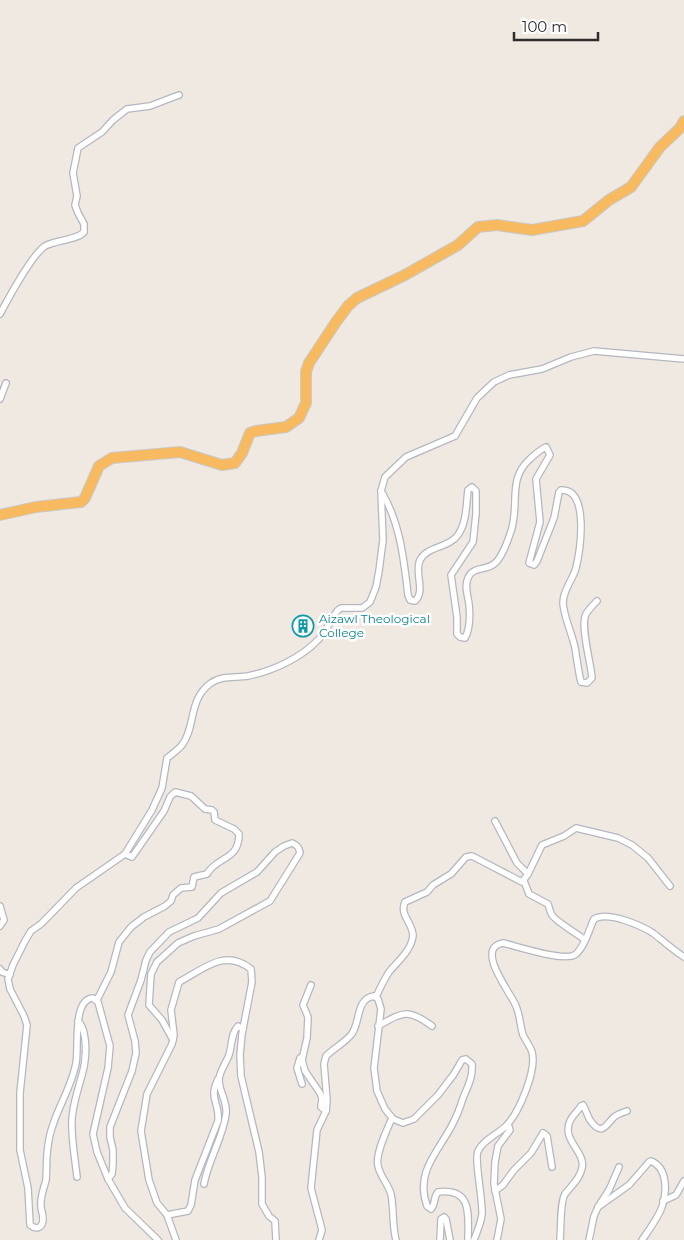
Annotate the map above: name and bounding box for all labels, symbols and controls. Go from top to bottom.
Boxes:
scale bar [514,10,598,42]
text: 100 m [522,17,567,36]
place label: Aizawl Theological College [319,611,430,640]
building icon: Aizawl Theological College [291,614,315,638]

